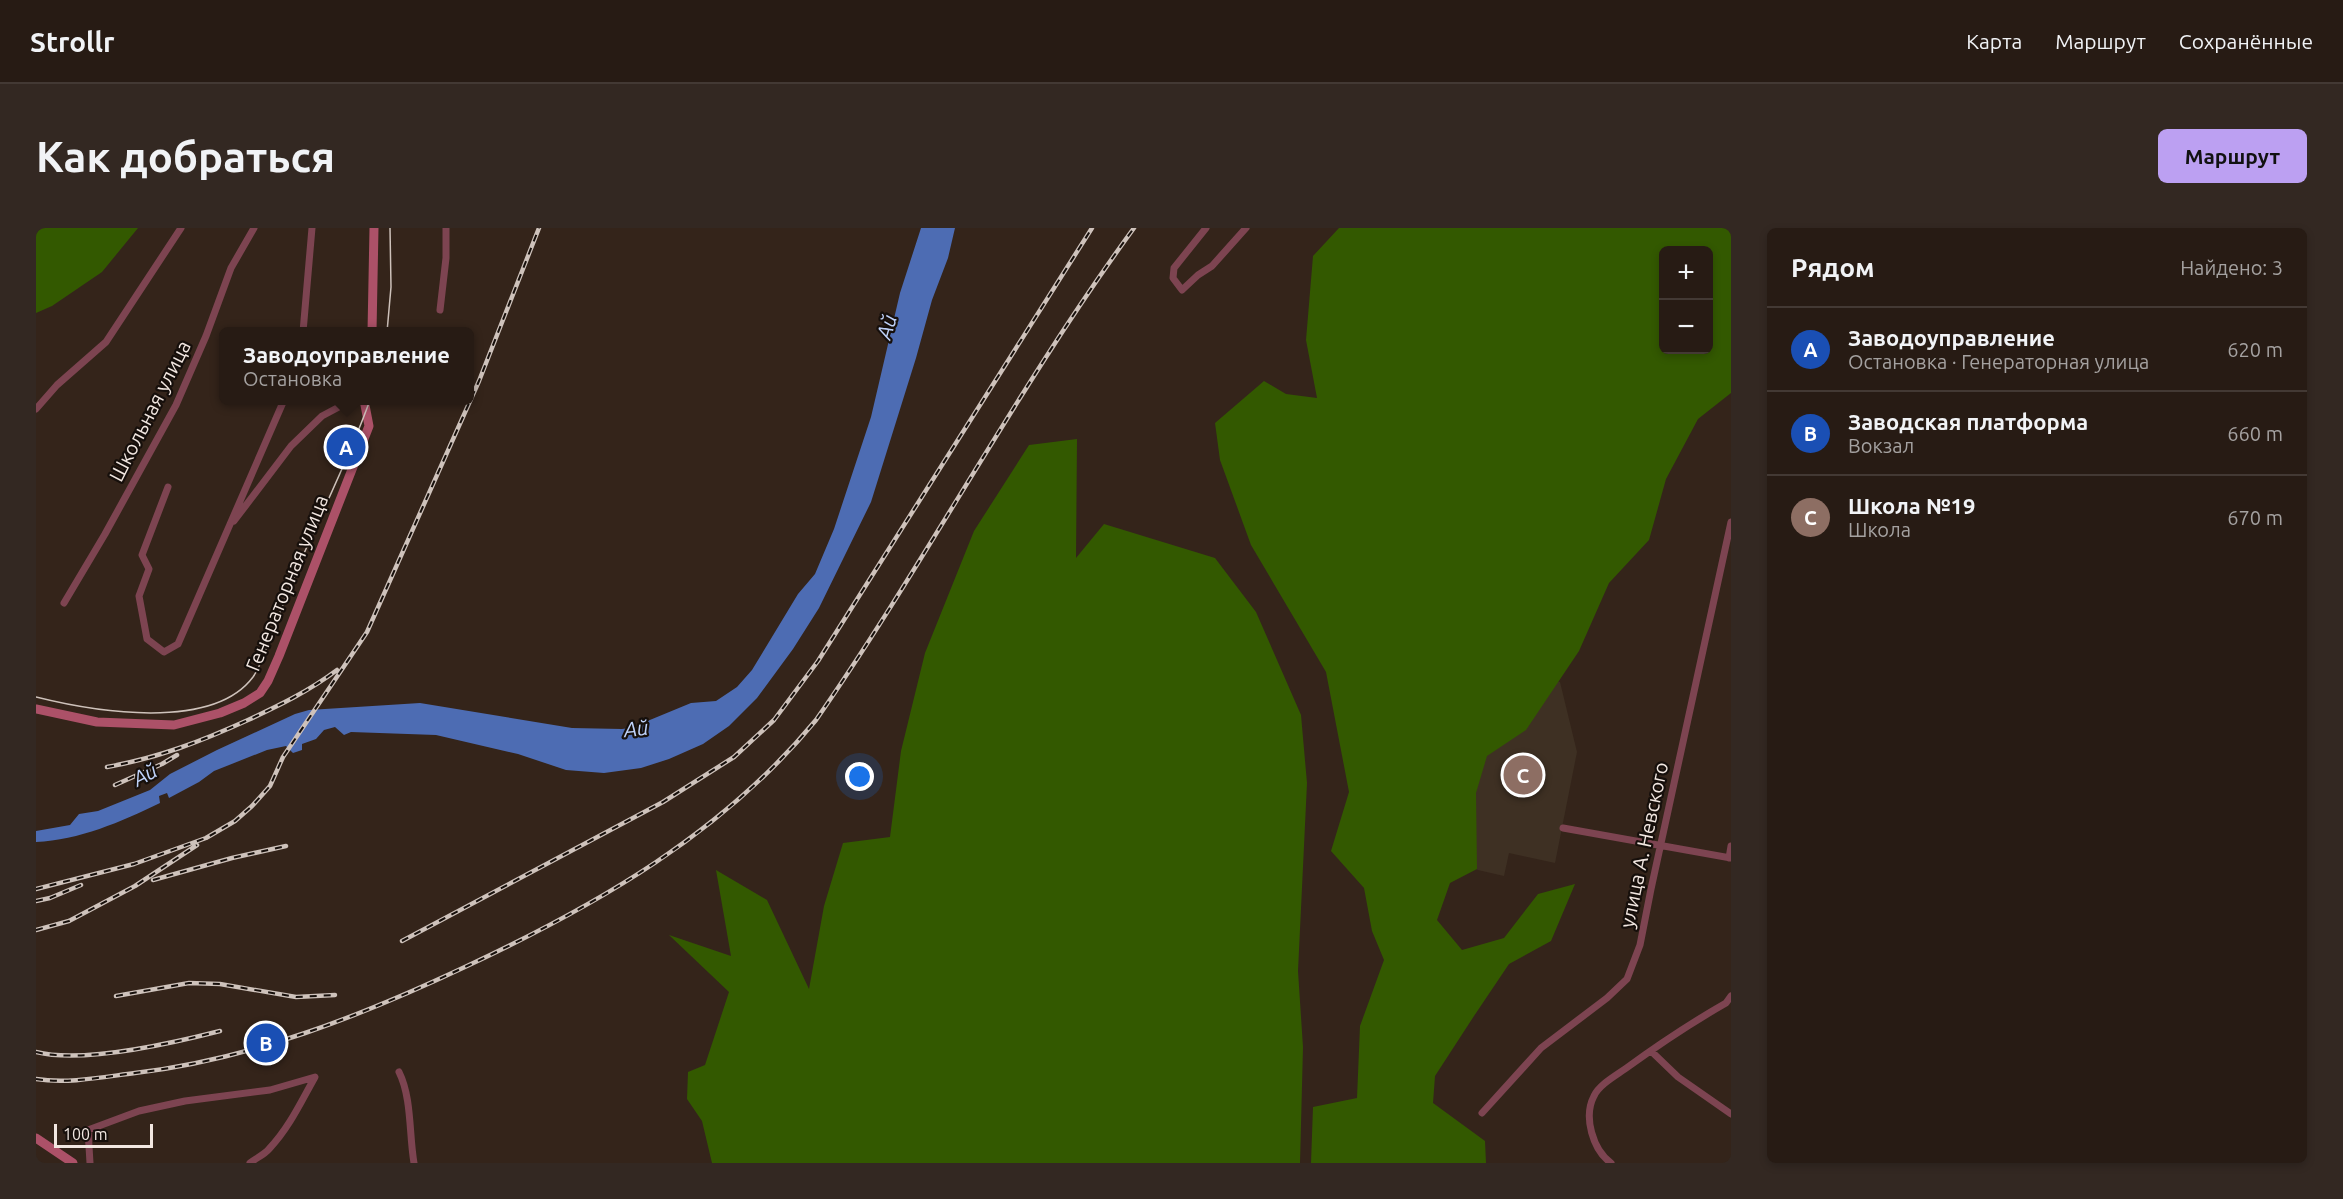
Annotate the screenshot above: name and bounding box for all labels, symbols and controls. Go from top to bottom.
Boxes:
text: Strollr [30,26,115,57]
text: Карта [1966,29,2022,53]
text: Маршрут [2055,29,2146,53]
text: Сохранённые [2179,29,2313,53]
button: Маршрут [2158,129,2307,183]
text: Как добраться [36,133,335,180]
map controls [1659,246,1713,354]
button: + [1659,246,1713,300]
text: Рядом [1791,253,1875,282]
text: Найдено: 3 [2180,256,2283,279]
button: − [1659,300,1713,354]
water label: Ай [871,312,901,343]
text: Заводоуправление [1848,325,2055,350]
popup [219,327,474,405]
street label: Школьная улица [104,336,195,485]
text: A [1803,338,1818,361]
text: 620 m [2227,338,2283,361]
text: Заводоуправление [243,342,450,367]
text: Остановка · Генераторная улица [1848,350,2149,373]
text: Остановка [243,367,342,390]
text: Заводская платформа [1848,409,2088,434]
text: B [1804,422,1817,445]
text: 660 m [2227,422,2283,445]
pin: A [326,424,366,470]
text: Вокзал [1848,434,1914,457]
street label: Генераторная улица [241,491,332,674]
text: Школа №19 [1848,493,1975,518]
text: C [1804,506,1817,529]
text: 670 m [2227,506,2283,529]
text: Школа [1848,518,1911,541]
water label: Ай [621,715,649,741]
pin: C [1504,752,1542,798]
water label: Ай [127,758,161,791]
street label: улица А. Невского [1615,760,1672,930]
your location [845,762,874,791]
pin: B [246,1020,286,1066]
scale bar [54,1121,153,1148]
text: 100 m [63,1125,108,1143]

